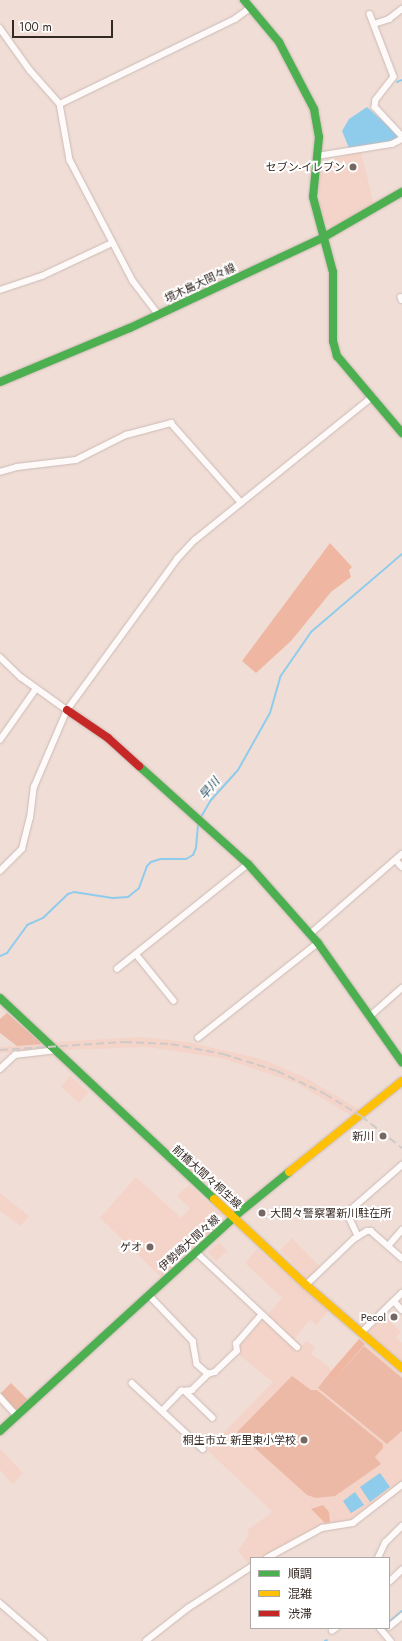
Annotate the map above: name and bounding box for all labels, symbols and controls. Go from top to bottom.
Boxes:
scale bar [14,12,115,38]
text: 100 m [19,18,52,36]
place label: セブン-イレブン [266,160,345,174]
marker: セブン-イレブン [348,162,358,172]
street label: 境木島大間々線 [162,261,238,305]
water label: 早川 [197,775,223,803]
place label: 新川 [352,1129,374,1143]
marker: 新川 [377,1130,389,1142]
street label: 前橋大間々桐生線 [170,1143,244,1211]
place label: 大間々警察署新川駐在所 [270,1206,391,1220]
marker: 大間々警察署新川駐在所 [257,1208,267,1218]
street label: 伊勢崎大間々線 [156,1212,222,1274]
place label: ゲオ [120,1240,142,1254]
marker: ゲオ [145,1242,155,1252]
place label: Pecol [361,1310,386,1324]
marker: Pecol [389,1312,399,1322]
place label: 桐生市立 新里東小学校 [183,1433,296,1447]
marker: 桐生市立 新里東小学校 [299,1435,309,1445]
legend [250,1557,390,1629]
text: 順調 [288,1565,312,1583]
text: 混雑 [288,1585,312,1603]
text: 渋滞 [288,1605,312,1623]

